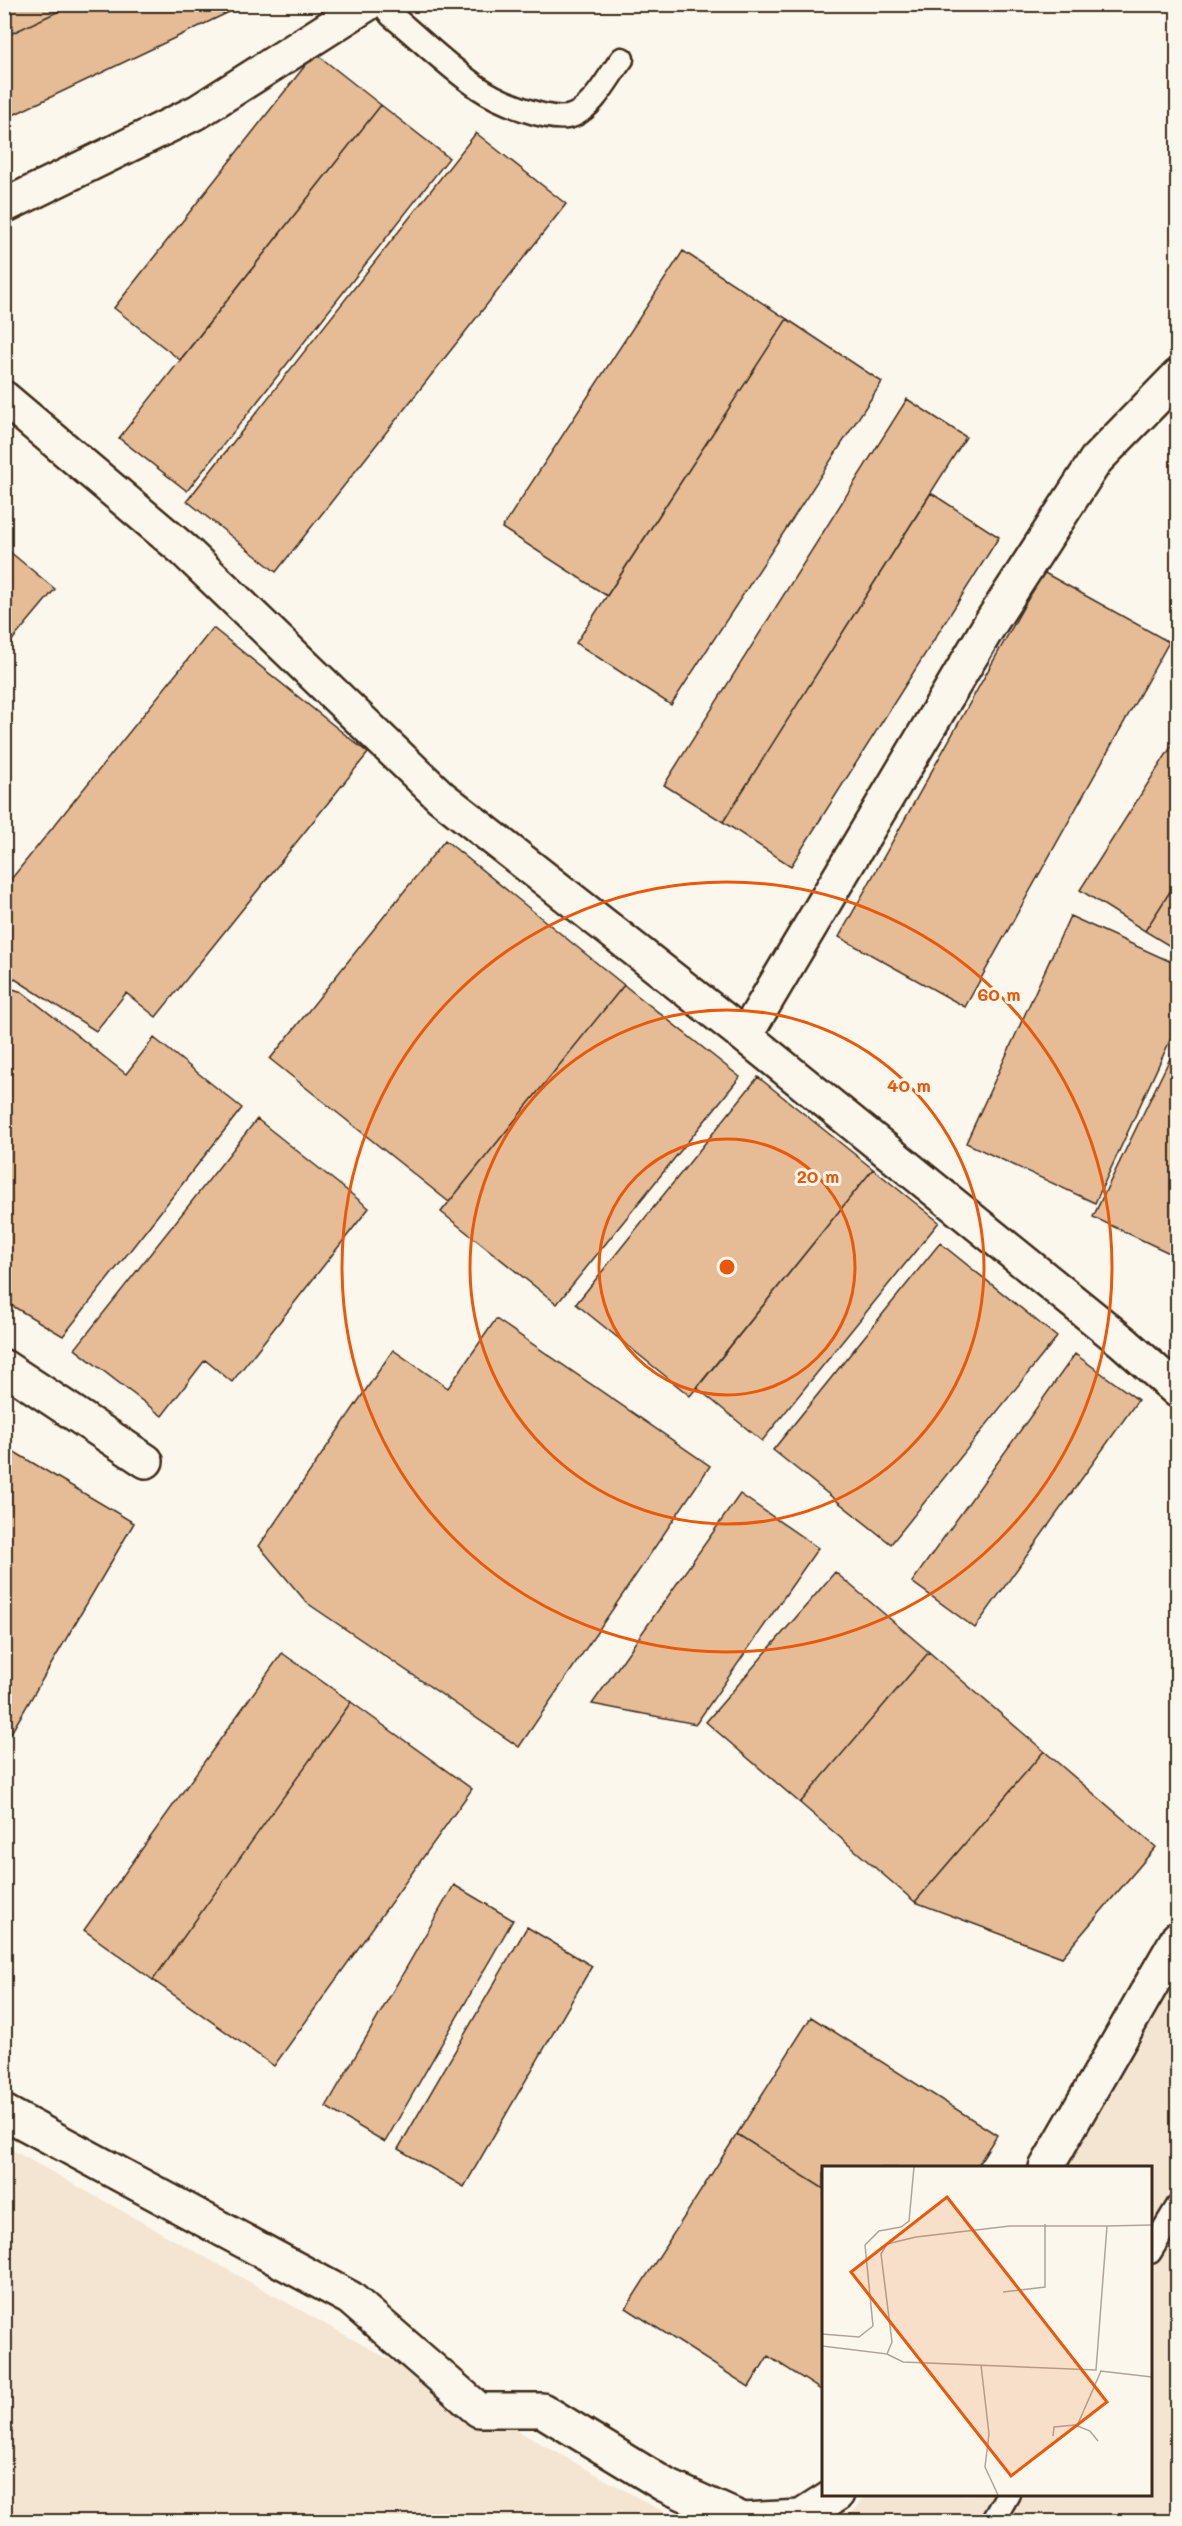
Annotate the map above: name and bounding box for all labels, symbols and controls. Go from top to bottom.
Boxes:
text: 60 m [977,982,1021,1006]
text: 40 m [887,1073,931,1097]
text: 20 m [797,1164,839,1188]
centre of rings [717,1257,737,1277]
inset map [822,2166,1152,2496]

